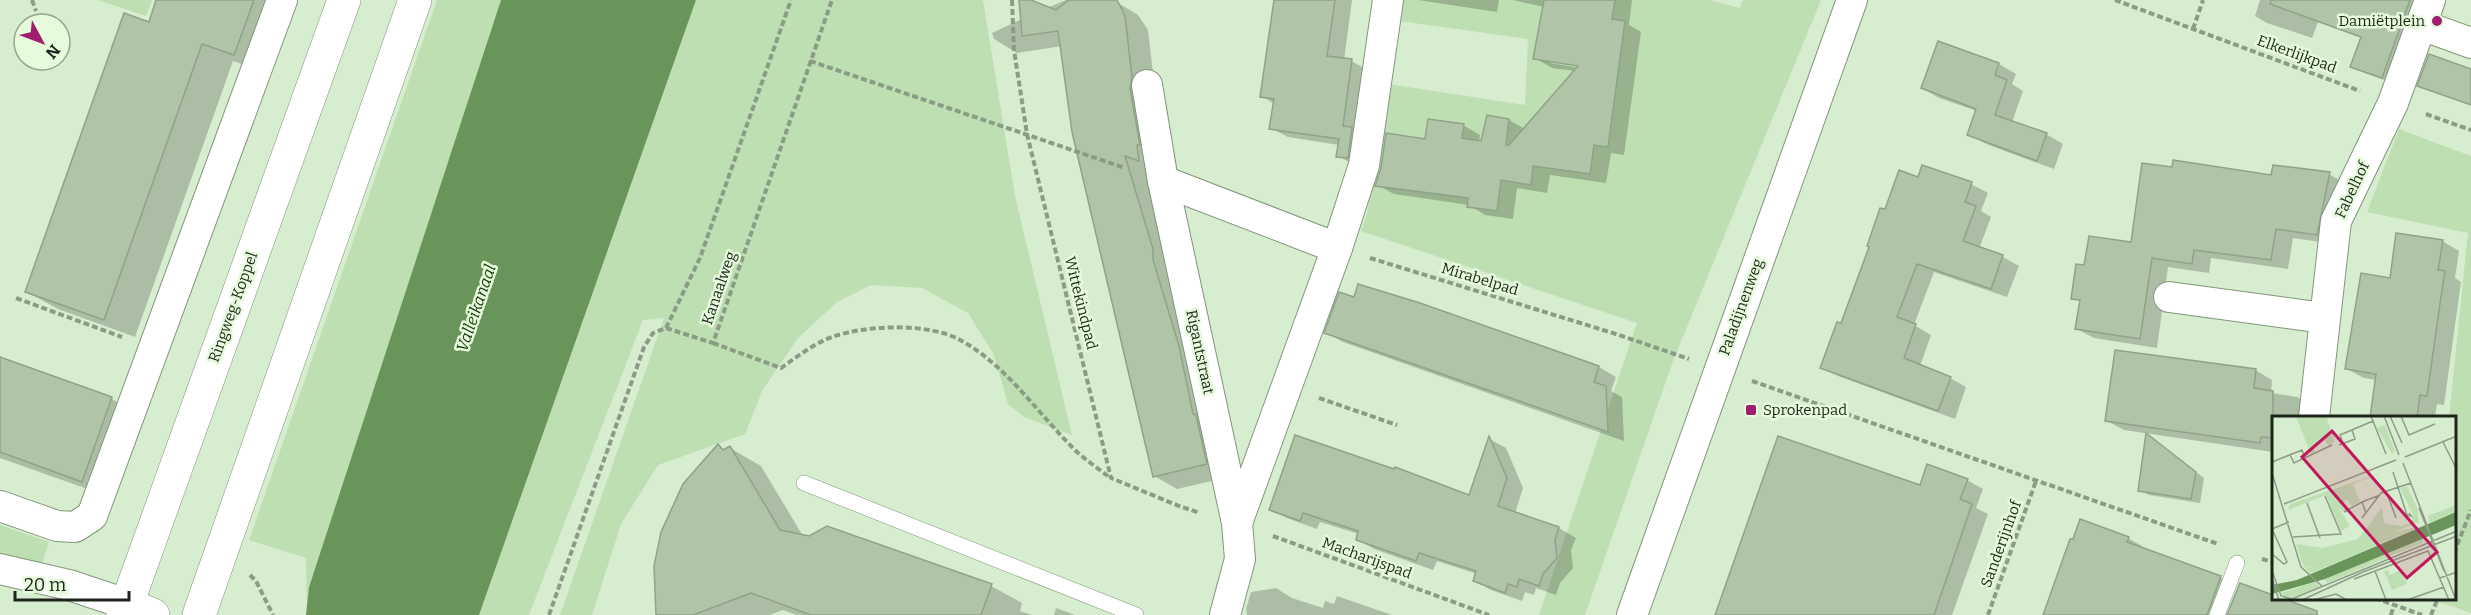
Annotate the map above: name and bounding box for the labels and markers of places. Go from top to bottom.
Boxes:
place label: Damiëtplein [2338,12,2426,30]
marker: Damiëtplein [2430,14,2444,28]
place label: Sprokenpad [1763,401,1847,419]
marker: Sprokenpad [1744,403,1758,417]

